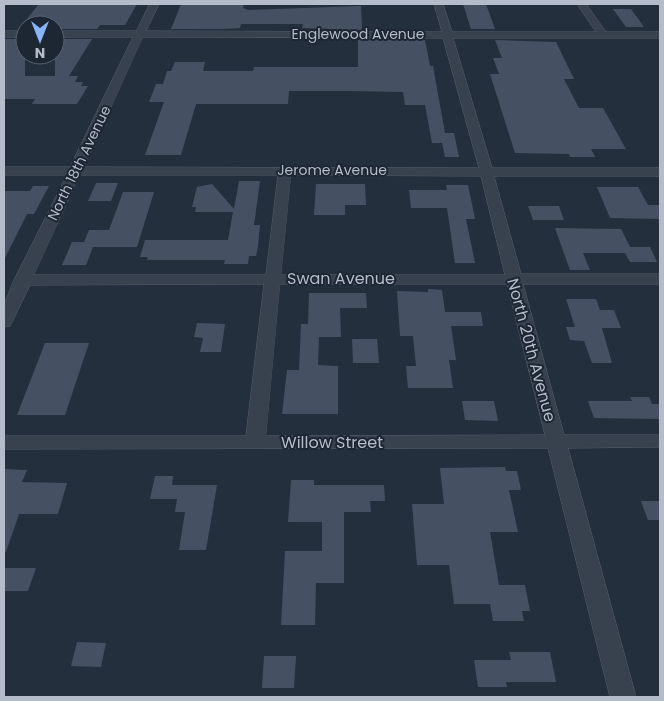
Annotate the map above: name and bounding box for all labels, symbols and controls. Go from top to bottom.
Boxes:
north arrow [15,15,65,65]
street label: Englewood Avenue [292,24,425,44]
text: N [35,43,45,63]
street label: North 18th Avenue [43,102,116,224]
street label: Jerome Avenue [277,160,387,180]
street label: Swan Avenue [287,267,395,290]
street label: North 20th Avenue [501,276,562,424]
street label: Willow Street [281,431,383,454]

